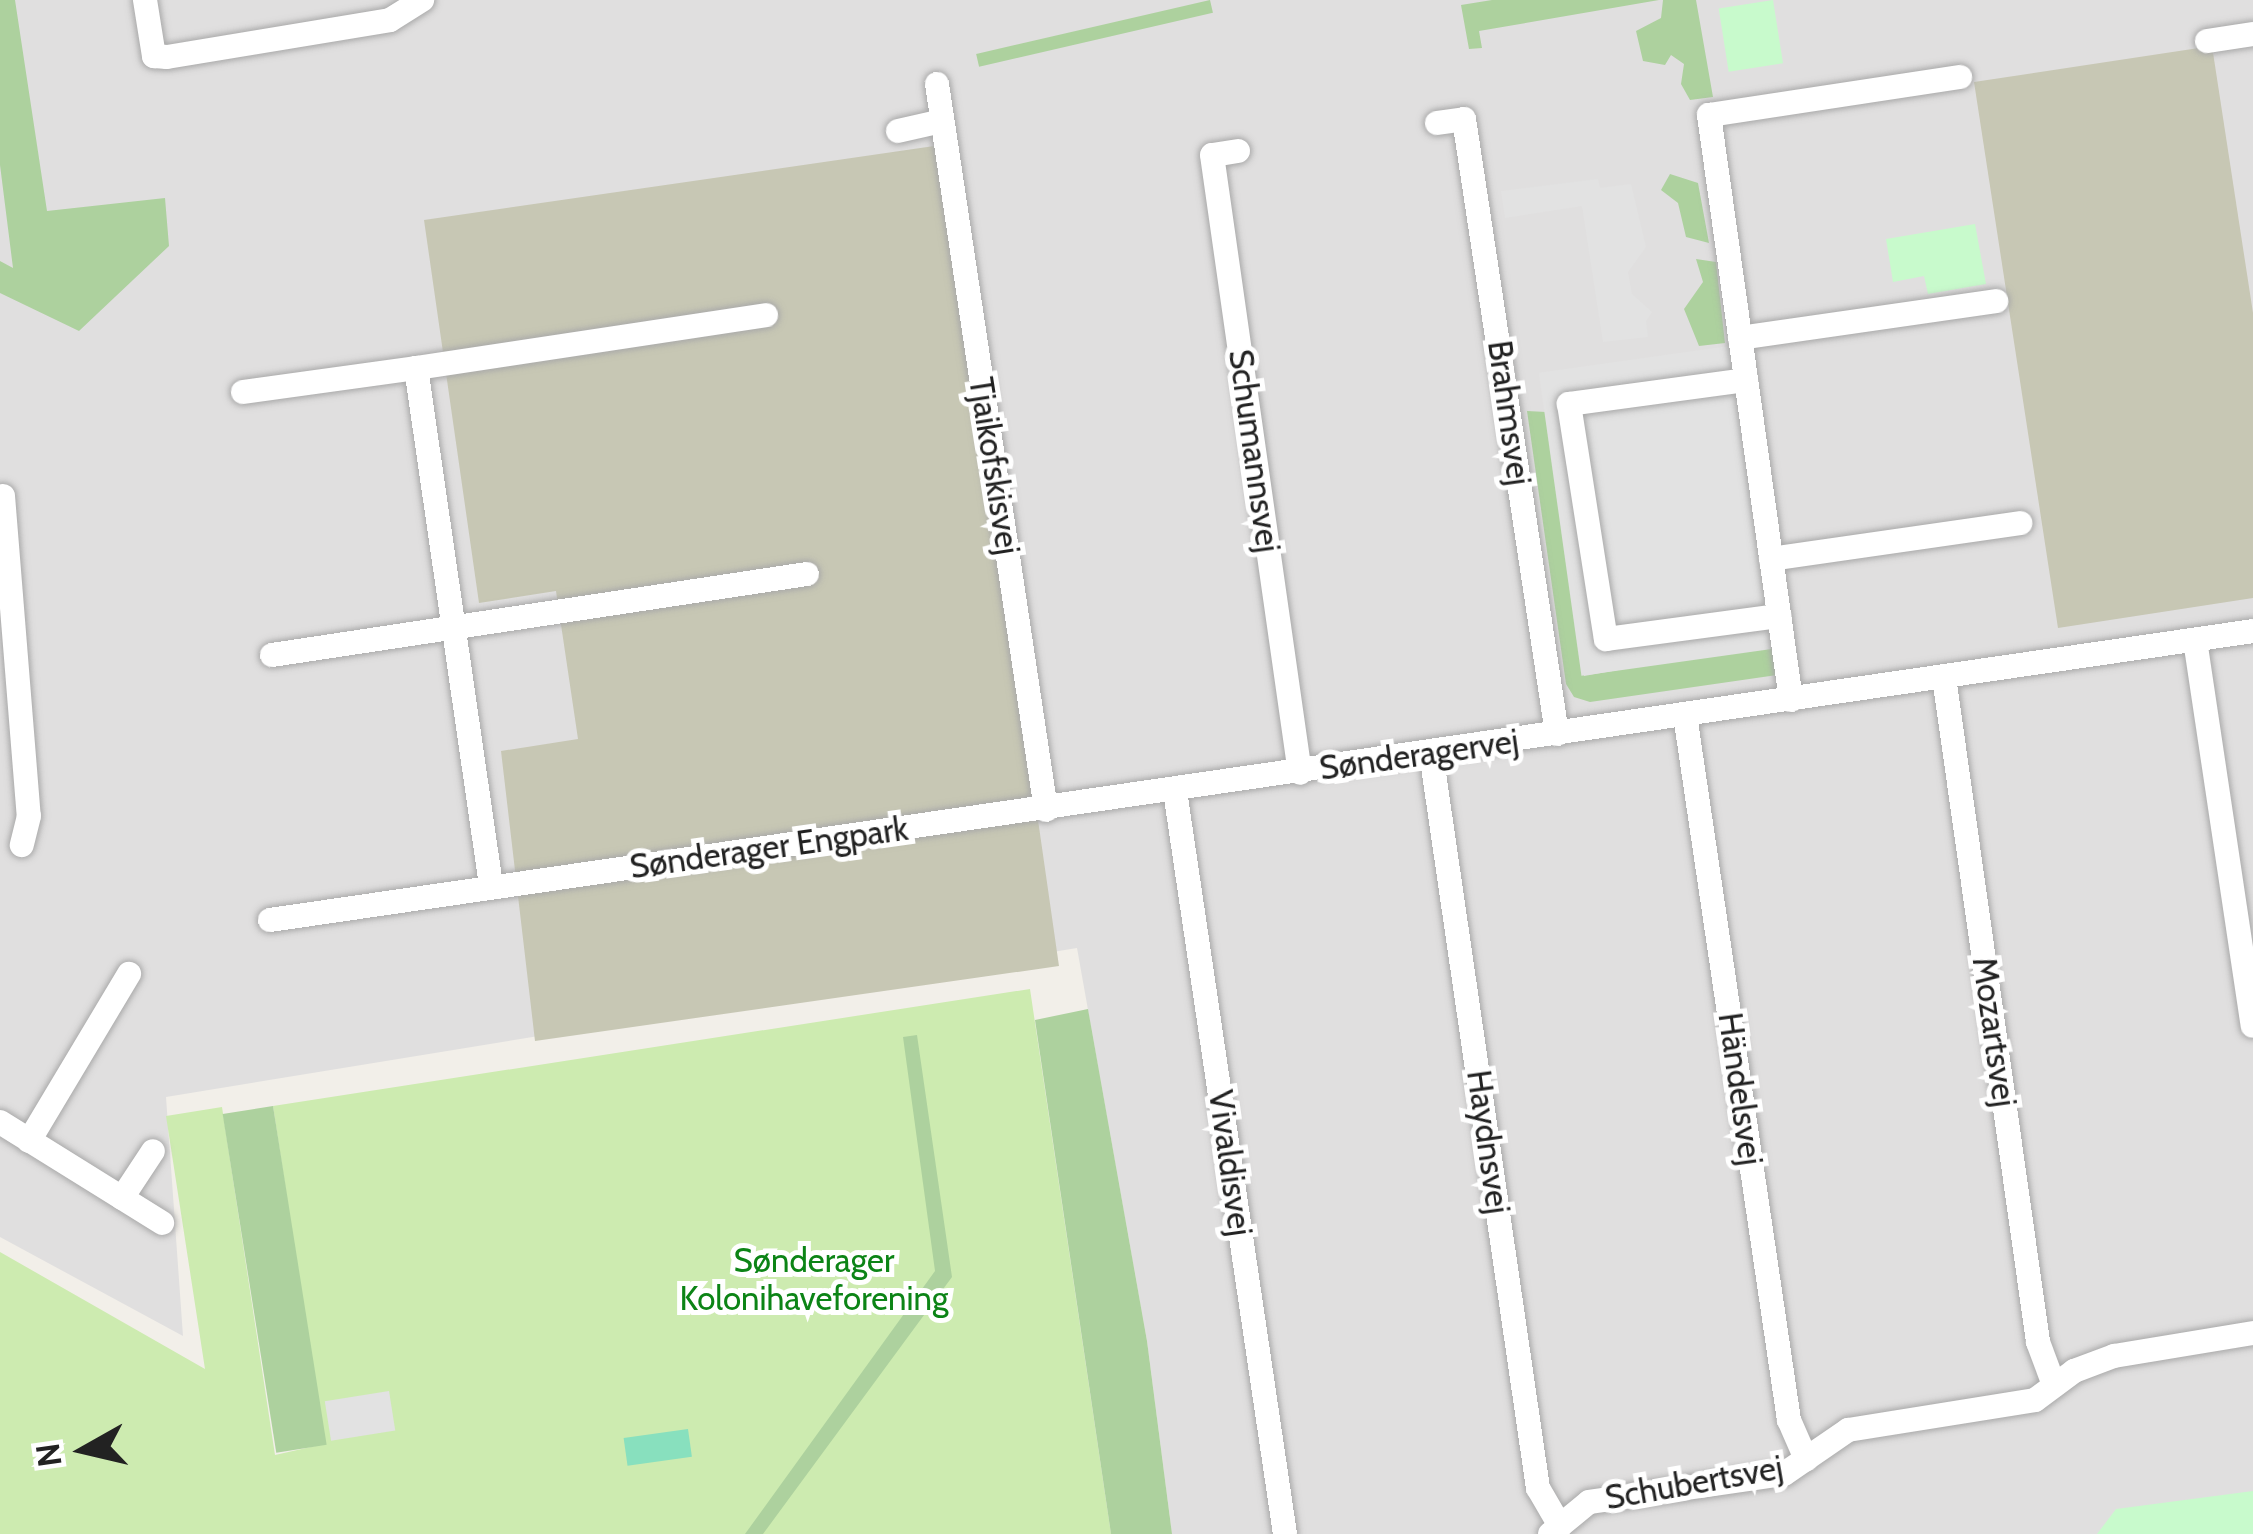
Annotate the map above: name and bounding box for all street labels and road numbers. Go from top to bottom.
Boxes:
street label: Brahmsvej [1479,338,1539,488]
street label: Schumannsvej [1220,347,1288,555]
street label: Tjaikofskisvej [960,374,1028,558]
street label: Sønderagervej [1317,721,1521,789]
street label: Sønderager Engpark [627,809,911,887]
street label: Mozartsvej [1964,955,2024,1109]
street label: Händelsvej [1710,1010,1770,1168]
street label: Haydnsvej [1458,1068,1518,1216]
street label: Vivaldisvej [1200,1088,1260,1238]
street label: Schubertsvej [1602,1448,1786,1518]

